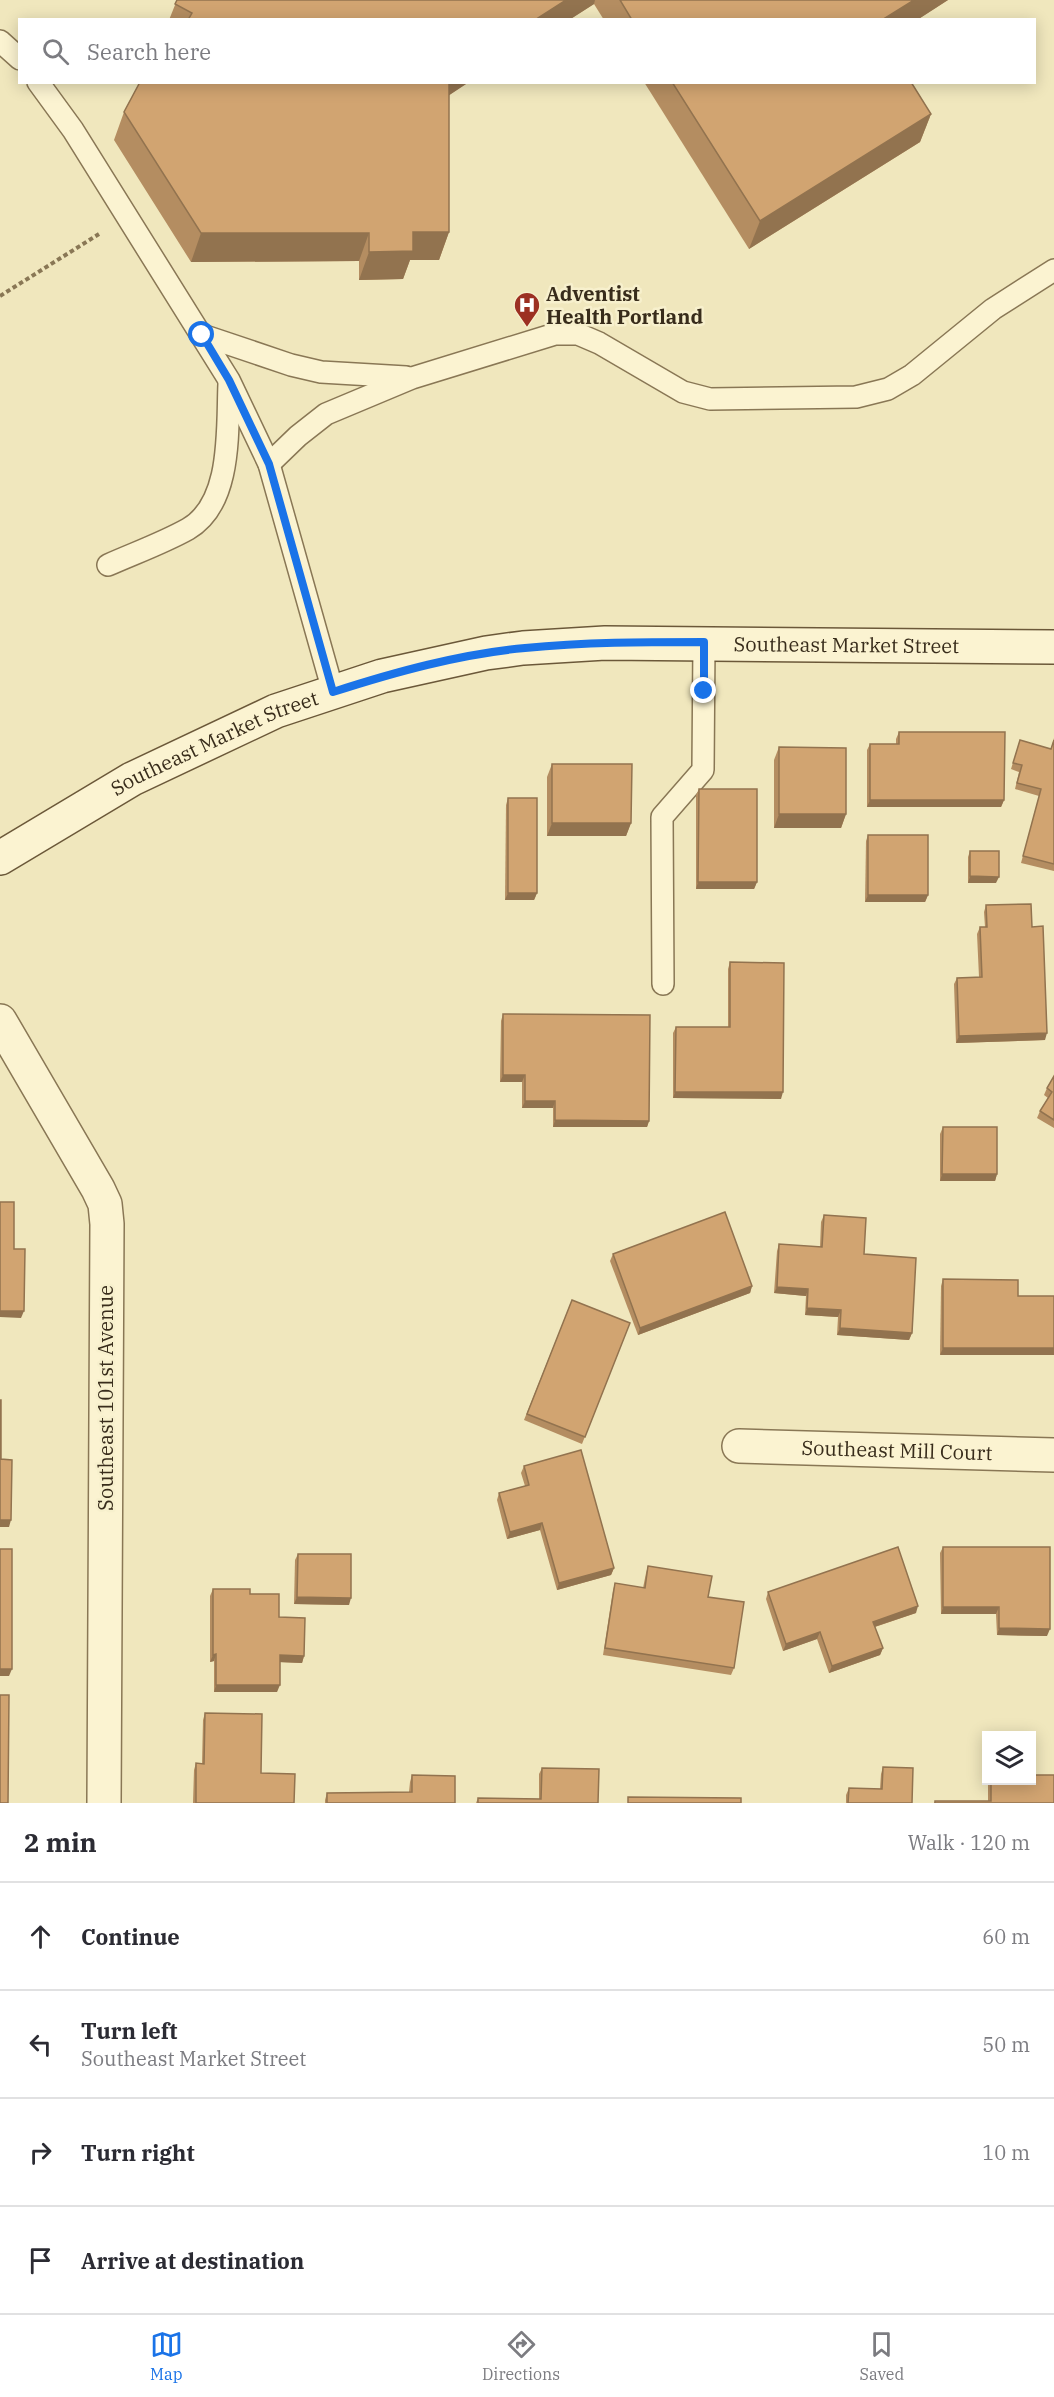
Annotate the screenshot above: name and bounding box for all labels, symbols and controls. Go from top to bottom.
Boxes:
search box [18,18,1036,84]
icon: search [39,35,72,68]
text: Search here [87,37,211,66]
place label: Adventist Health Portland [546,280,703,330]
hospital icon: Adventist Health Portland [512,290,542,328]
route start [188,321,214,347]
street label: Southeast Market Street [733,630,959,659]
route end [690,677,716,703]
street label: Southeast Market Street [105,684,322,802]
street label: Southeast 101st Avenue [92,1285,119,1511]
street label: Southeast Mill Court [801,1434,993,1466]
map controls [982,1731,1036,1785]
button: layers [982,1731,1036,1785]
text: 2 min [24,1825,97,1859]
text: Walk · 120 m [908,1829,1030,1856]
icon: ahead [24,1920,57,1953]
text: Continue [81,1922,180,1951]
text: 60 m [982,1923,1030,1950]
text: Turn left [81,2016,177,2045]
icon: left [24,2028,57,2061]
text: 50 m [982,2031,1030,2058]
text: Southeast Market Street [81,2045,306,2072]
icon: right [24,2136,57,2169]
text: Turn right [81,2138,195,2167]
text: 10 m [982,2139,1030,2166]
icon: arrive [24,2244,57,2277]
text: Arrive at destination [81,2246,304,2275]
tab: Map [150,2328,183,2384]
tab: Directions [482,2328,560,2384]
tab: Saved [859,2328,904,2384]

